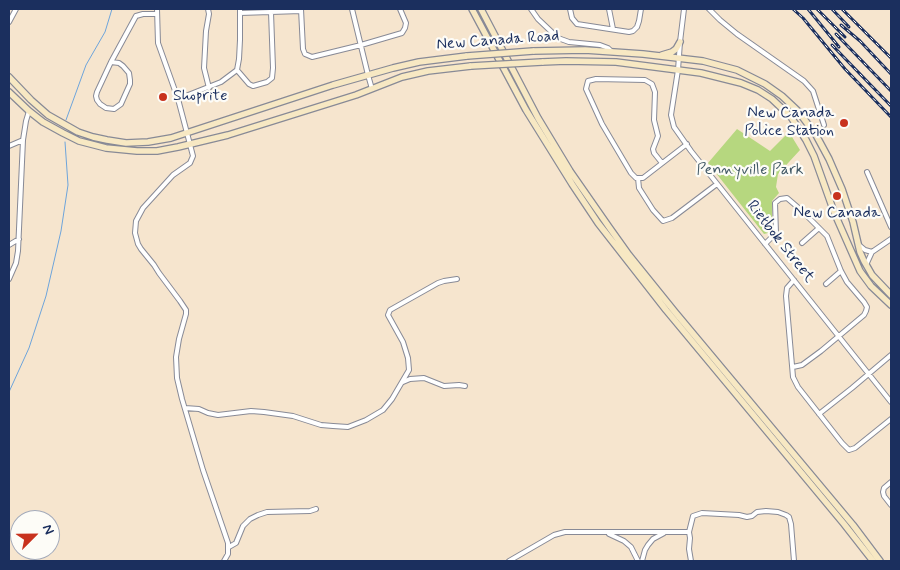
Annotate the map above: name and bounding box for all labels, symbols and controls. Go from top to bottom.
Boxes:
street label: New Canada Road [436,27,560,55]
place label: Shoprite [173,87,227,107]
marker: Shoprite [157,91,169,103]
place label: New Canada Police Station [744,104,834,142]
marker: New Canada Police Station [838,117,850,129]
park label: Pennyville Park [696,161,804,181]
marker: New Canada [831,190,843,202]
street label: Rietbok Street [742,197,818,287]
place label: New Canada [794,204,880,224]
north arrow [10,510,60,560]
text: N [38,522,58,537]

